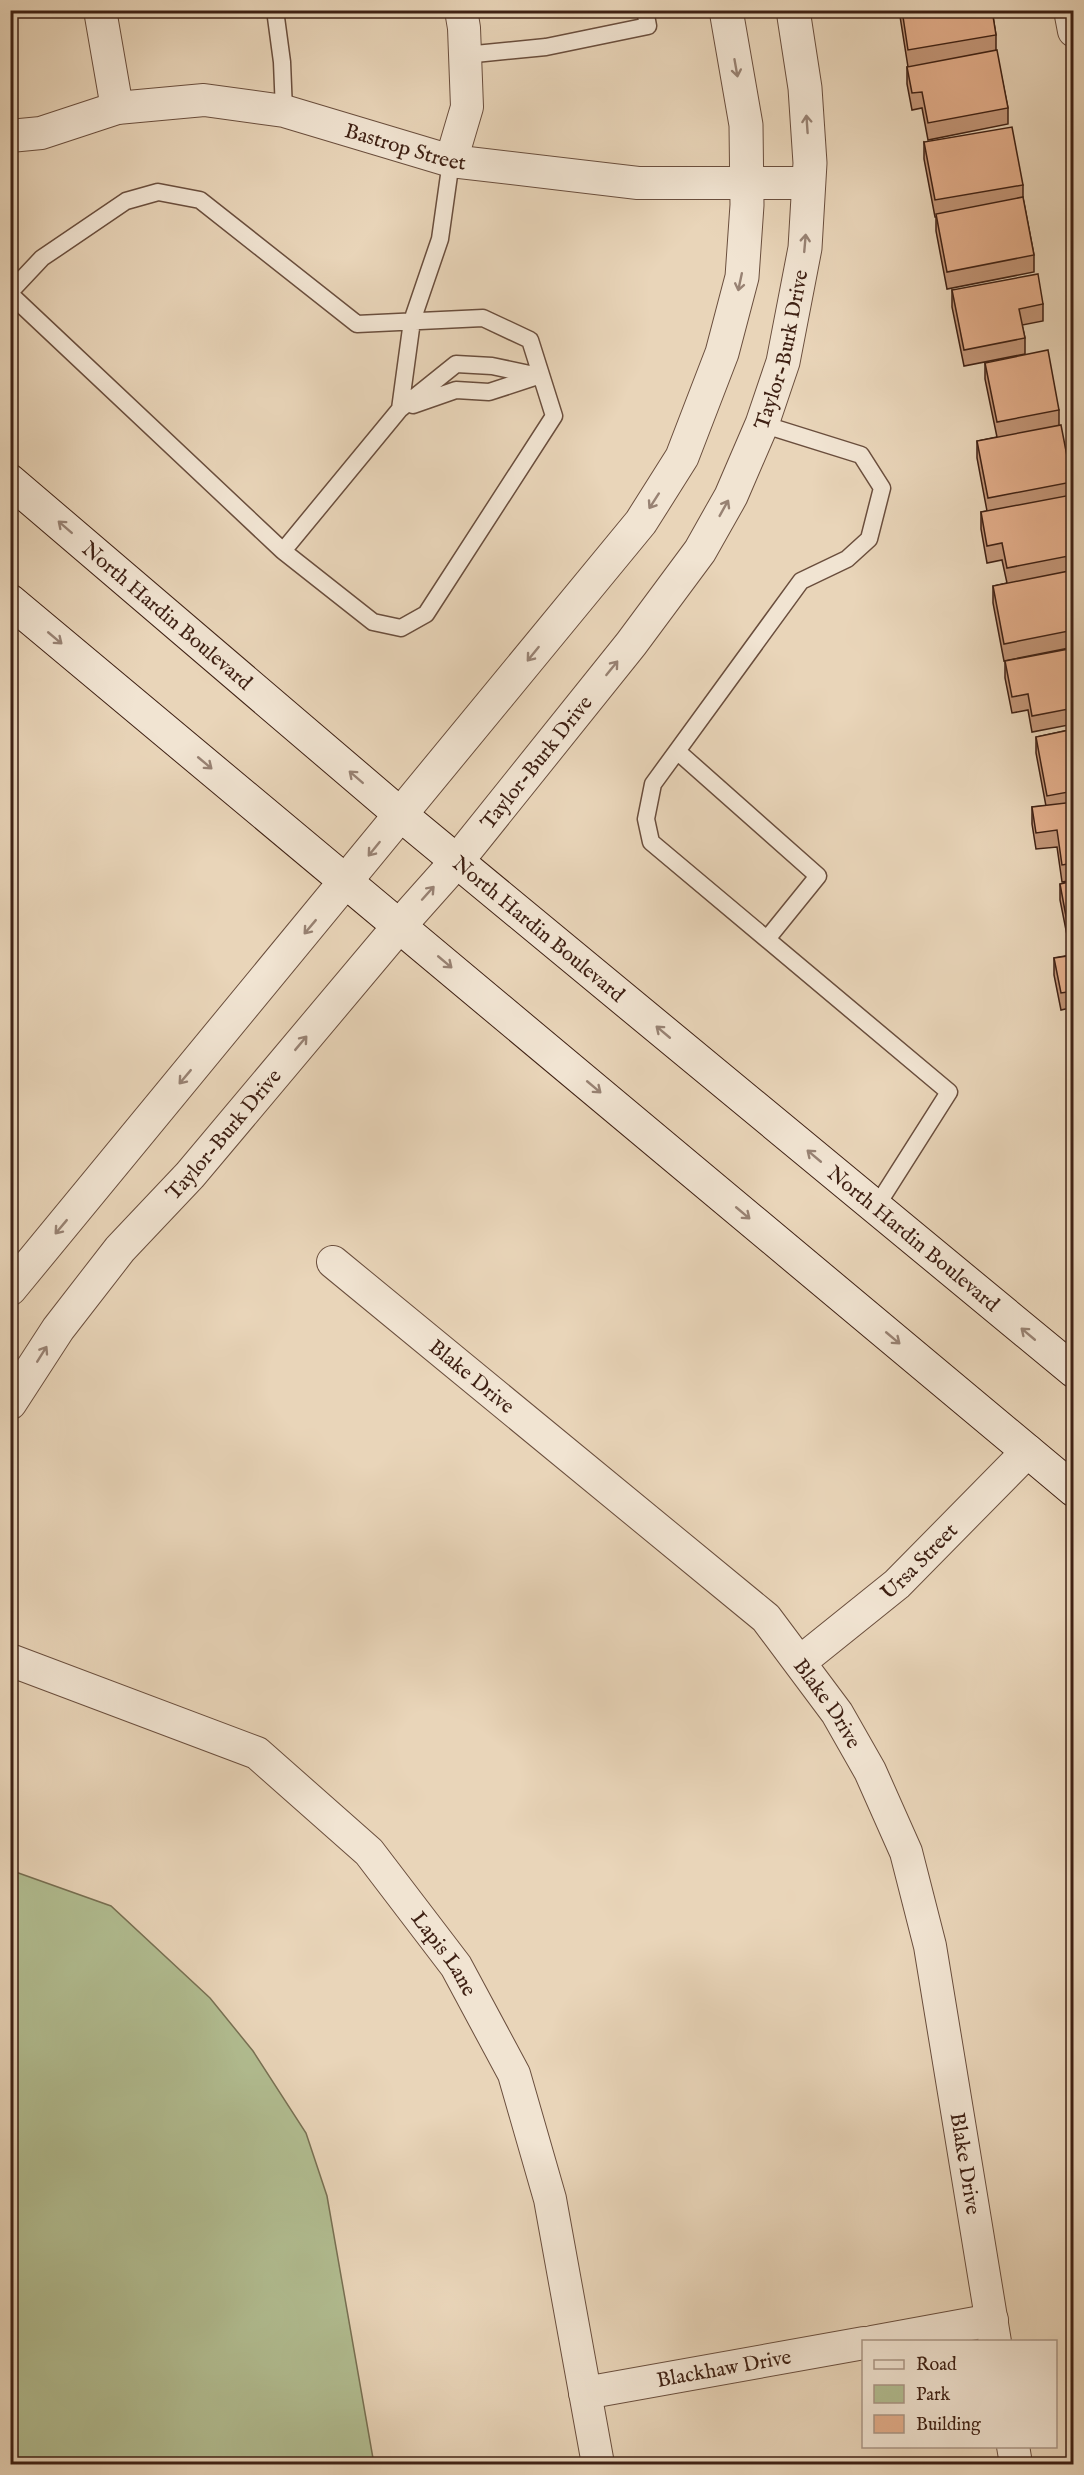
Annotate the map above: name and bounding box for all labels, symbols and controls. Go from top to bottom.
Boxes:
one-way arrow [731,58,742,77]
one-way arrow [802,115,813,135]
street label: Bastrop Street [341,118,467,178]
one-way arrow [800,234,811,254]
street label: Taylor-Burk Drive [749,267,816,434]
one-way arrow [734,273,746,292]
one-way arrow [648,493,660,509]
one-way arrow [719,500,730,518]
one-way arrow [58,520,73,534]
street label: North Hardin Boulevard [76,536,258,697]
one-way arrow [47,632,63,645]
one-way arrow [526,646,539,662]
one-way arrow [606,660,619,676]
street label: Taylor-Burk Drive [475,690,599,836]
one-way arrow [197,757,213,770]
one-way arrow [349,770,364,784]
one-way arrow [367,841,381,856]
street label: North Hardin Boulevard [446,851,630,1010]
one-way arrow [421,885,435,900]
one-way arrow [303,919,316,935]
one-way arrow [436,955,452,968]
one-way arrow [656,1025,672,1038]
one-way arrow [294,1036,308,1051]
street label: Taylor-Burk Drive [161,1064,288,1207]
one-way arrow [179,1069,192,1085]
one-way arrow [586,1081,602,1094]
one-way arrow [807,1149,822,1163]
street label: North Hardin Boulevard [821,1160,1005,1319]
one-way arrow [735,1206,751,1219]
one-way arrow [55,1219,68,1235]
one-way arrow [1021,1328,1037,1341]
one-way arrow [885,1331,900,1345]
street label: Blake Drive [423,1334,520,1421]
one-way arrow [36,1346,48,1362]
street label: Ursa Street [876,1518,964,1607]
street label: Blake Drive [786,1654,867,1754]
street label: Lapis Lane [404,1906,482,2002]
street label: Blake Drive [943,2111,986,2217]
legend [862,2340,1057,2448]
street label: Blackhaw Drive [655,2344,794,2395]
text: Road [916,2354,957,2377]
text: Park [916,2384,951,2407]
text: Building [916,2414,981,2437]

